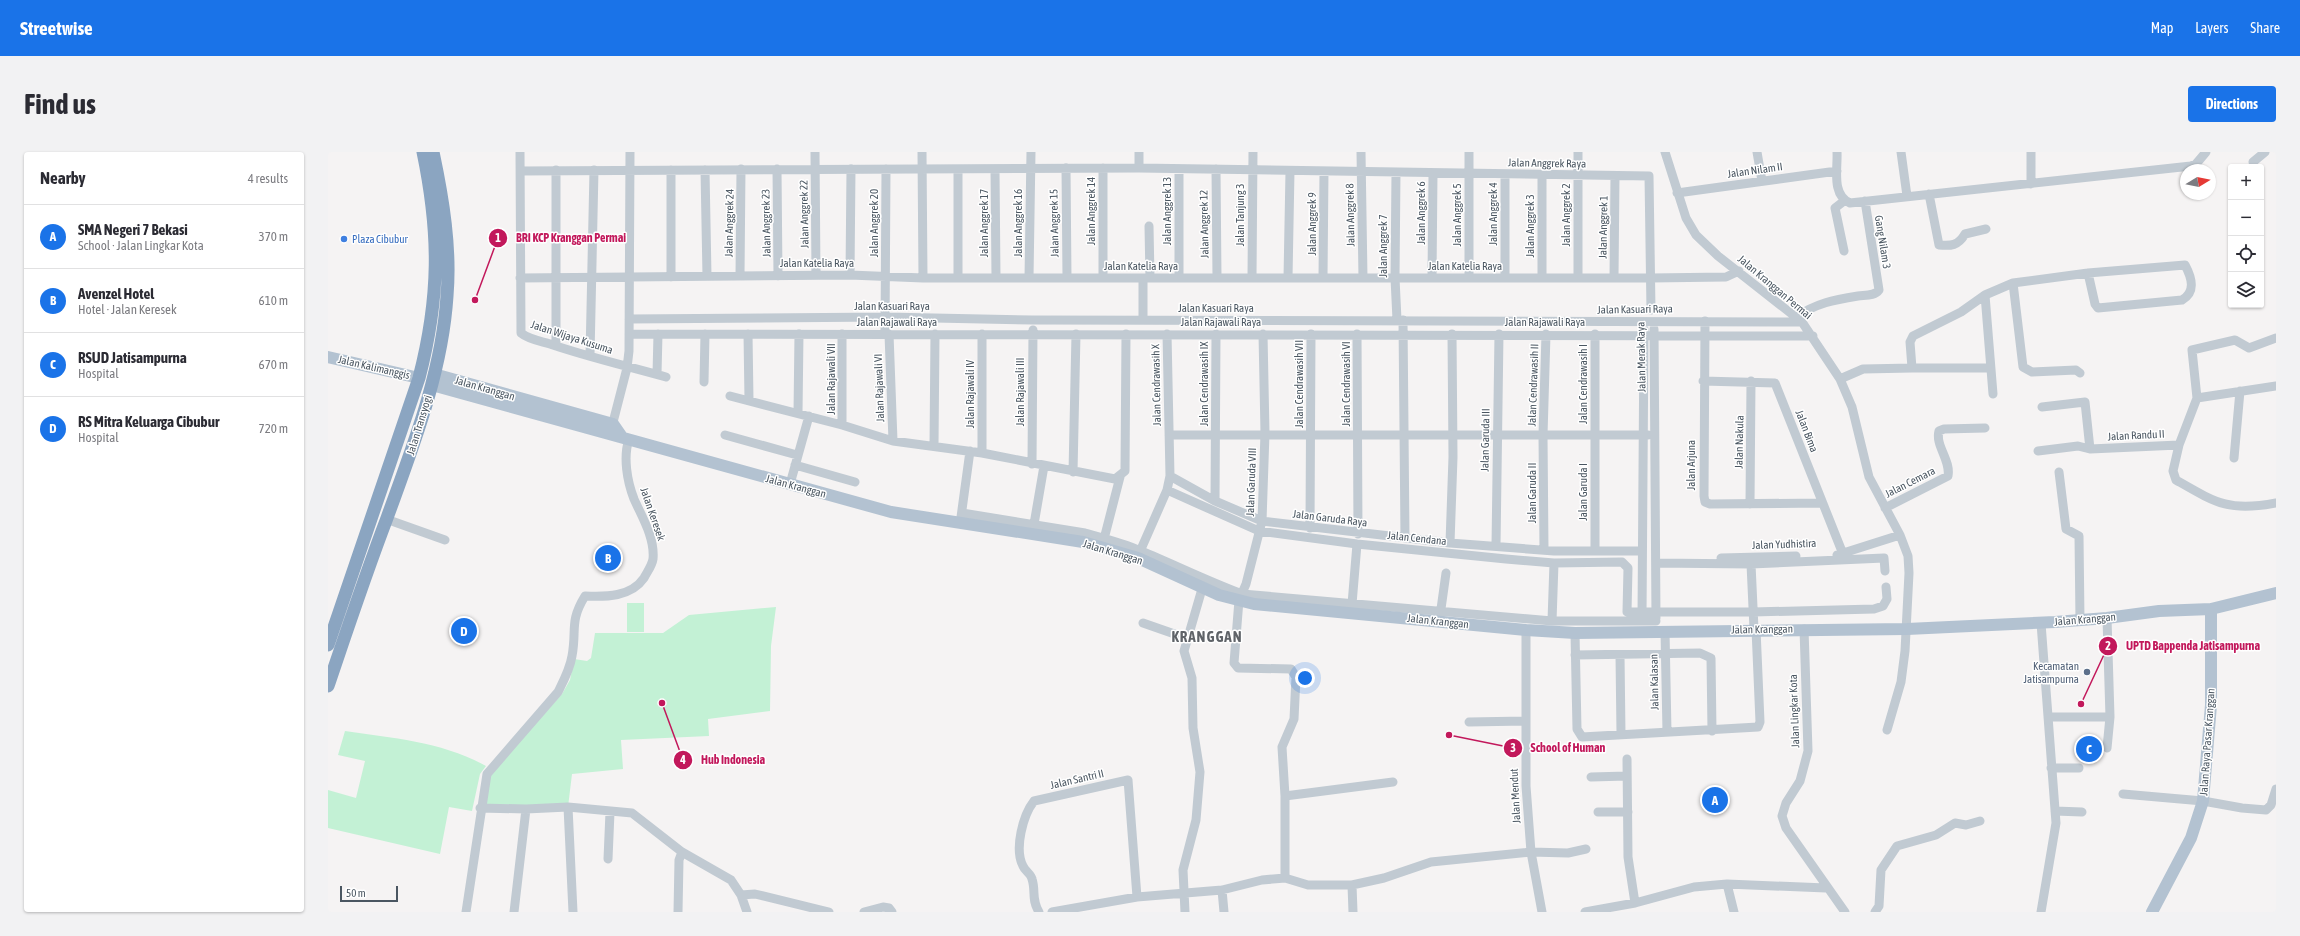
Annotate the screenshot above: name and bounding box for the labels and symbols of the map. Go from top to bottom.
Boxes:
street label: Jalan Anggrek Raya [1508,156,1586,170]
street label: Jalan Nilam II [1727,160,1783,180]
north arrow [2180,164,2216,200]
street label: Jalan Anggrek 14 [1085,177,1097,245]
street label: Jalan Anggrek 13 [1161,177,1173,245]
street label: Jalan Anggrek 22 [797,180,811,248]
street label: Jalan Anggrek 6 [1415,181,1427,245]
street label: Jalan Anggrek 4 [1487,182,1499,246]
street label: Jalan Anggrek 8 [1343,183,1357,247]
street label: Jalan Anggrek 5 [1451,183,1463,247]
street label: Jalan Anggrek 2 [1560,183,1572,247]
street label: Jalan Tanjung 3 [1234,184,1246,246]
street label: Jalan Anggrek 24 [722,189,736,257]
street label: Jalan Anggrek 23 [759,189,773,257]
street label: Jalan Anggrek 20 [868,189,880,257]
street label: Jalan Anggrek 17 [978,189,990,257]
street label: Jalan Anggrek 16 [1012,189,1024,257]
street label: Jalan Anggrek 15 [1047,189,1061,257]
street label: Jalan Anggrek 12 [1197,190,1211,258]
street label: Jalan Anggrek 9 [1306,192,1318,256]
street label: Jalan Anggrek 3 [1524,194,1536,258]
street label: Jalan Anggrek 1 [1596,195,1610,259]
street label: Jalan Anggrek 7 [1377,214,1389,278]
street label: Gang Nilam 3 [1873,214,1893,270]
callout: BRI KCP Kranggan Permai [488,226,634,250]
text: 1 [495,231,501,245]
text: BRI KCP Kranggan Permai [516,231,626,245]
place label: Plaza Cibubur [352,233,409,245]
marker: Plaza Cibubur [339,234,349,244]
street label: Jalan Kranggan Permai [1736,253,1814,321]
street label: Jalan Katelia Raya [780,257,854,269]
street label: Jalan Katelia Raya [1104,260,1178,272]
street label: Jalan Katelia Raya [1428,260,1502,272]
street label: Jalan Kasuari Raya [854,300,930,312]
street label: Jalan Kasuari Raya [1178,302,1254,314]
street label: Jalan Kasuari Raya [1597,302,1673,316]
street label: Jalan Rajawali Raya [857,316,937,328]
street label: Jalan Rajawali Raya [1181,316,1261,328]
street label: Jalan Rajawali Raya [1505,316,1585,328]
street label: Jalan Wijaya Kusuma [529,318,615,356]
street label: Jalan Merak Raya [1634,322,1648,392]
street label: Jalan Cendrawasih VII [1293,340,1305,428]
street label: Jalan Cendrawasih VI [1340,341,1352,427]
street label: Jalan Cendrawasih IX [1198,342,1210,426]
street label: Jalan Rajawali VII [825,343,837,415]
street label: Jalan Cendrawasih X [1149,344,1163,426]
street label: Jalan Cendrawasih II [1526,344,1540,426]
street label: Jalan Cendrawasih I [1577,344,1589,424]
street label: Jalan Kalimanggis [337,353,411,381]
street label: Jalan Rajawali VI [872,354,886,422]
street label: Jalan Rajawali III [1014,358,1026,426]
street label: Jalan Rajawali IV [964,359,976,428]
street label: Jalan Kranggan [454,374,516,402]
street label: Jalan Transyogi [404,394,434,456]
street label: Jalan Garuda III [1478,408,1492,472]
street label: Jalan Bima [1793,408,1821,454]
street label: Jalan Nakula [1733,415,1745,469]
street label: Jalan Randu II [2107,428,2165,442]
street label: Jalan Arjuna [1685,440,1697,490]
street label: Jalan Garuda VIII [1244,447,1258,517]
street label: Jalan Garuda II [1526,463,1538,523]
street label: Jalan Garuda I [1577,463,1589,521]
street label: Jalan Cemara [1883,464,1937,500]
street label: Jalan Kranggan [765,472,827,500]
street label: Jalan Keresek [638,486,668,542]
street label: Jalan Garuda Raya [1292,507,1368,529]
street label: Jalan Cendana [1387,529,1447,547]
street label: Jalan Kranggan [1082,537,1144,567]
street label: Jalan Yudhistira [1752,537,1816,551]
pin: B [595,543,621,573]
street label: Jalan Kranggan [2054,610,2116,628]
street label: Jalan Kranggan [1407,612,1469,630]
pin: D [451,616,477,646]
street label: Jalan Kranggan [1731,622,1793,636]
district label: KRANGGAN [1171,628,1243,645]
callout: UPTD Bappenda Jatisampurna [2098,634,2268,658]
text: 2 [2105,639,2111,653]
text: UPTD Bappenda Jatisampurna [2126,639,2260,653]
street label: Jalan Kalasan [1648,654,1660,710]
place label: Kecamatan Jatisampurna [2024,660,2079,685]
marker: Kecamatan Jatisampurna [2082,667,2092,677]
your location [1295,668,1315,688]
street label: Jalan Lingkar Kota [1787,674,1801,748]
street label: Jalan Raya Pasar Kranggan [2197,688,2217,796]
pin: C [2076,734,2102,764]
callout: School of Human [1503,736,1614,760]
text: 3 [1510,741,1516,755]
text: School of Human [1531,741,1606,755]
callout: Hub Indonesia [673,748,773,772]
text: 4 [679,753,686,767]
text: Hub Indonesia [701,753,765,767]
street label: Jalan Santri II [1049,767,1105,791]
street label: Jalan Mendut [1508,768,1522,824]
pin: A [1702,785,1728,815]
scale bar [340,884,398,903]

